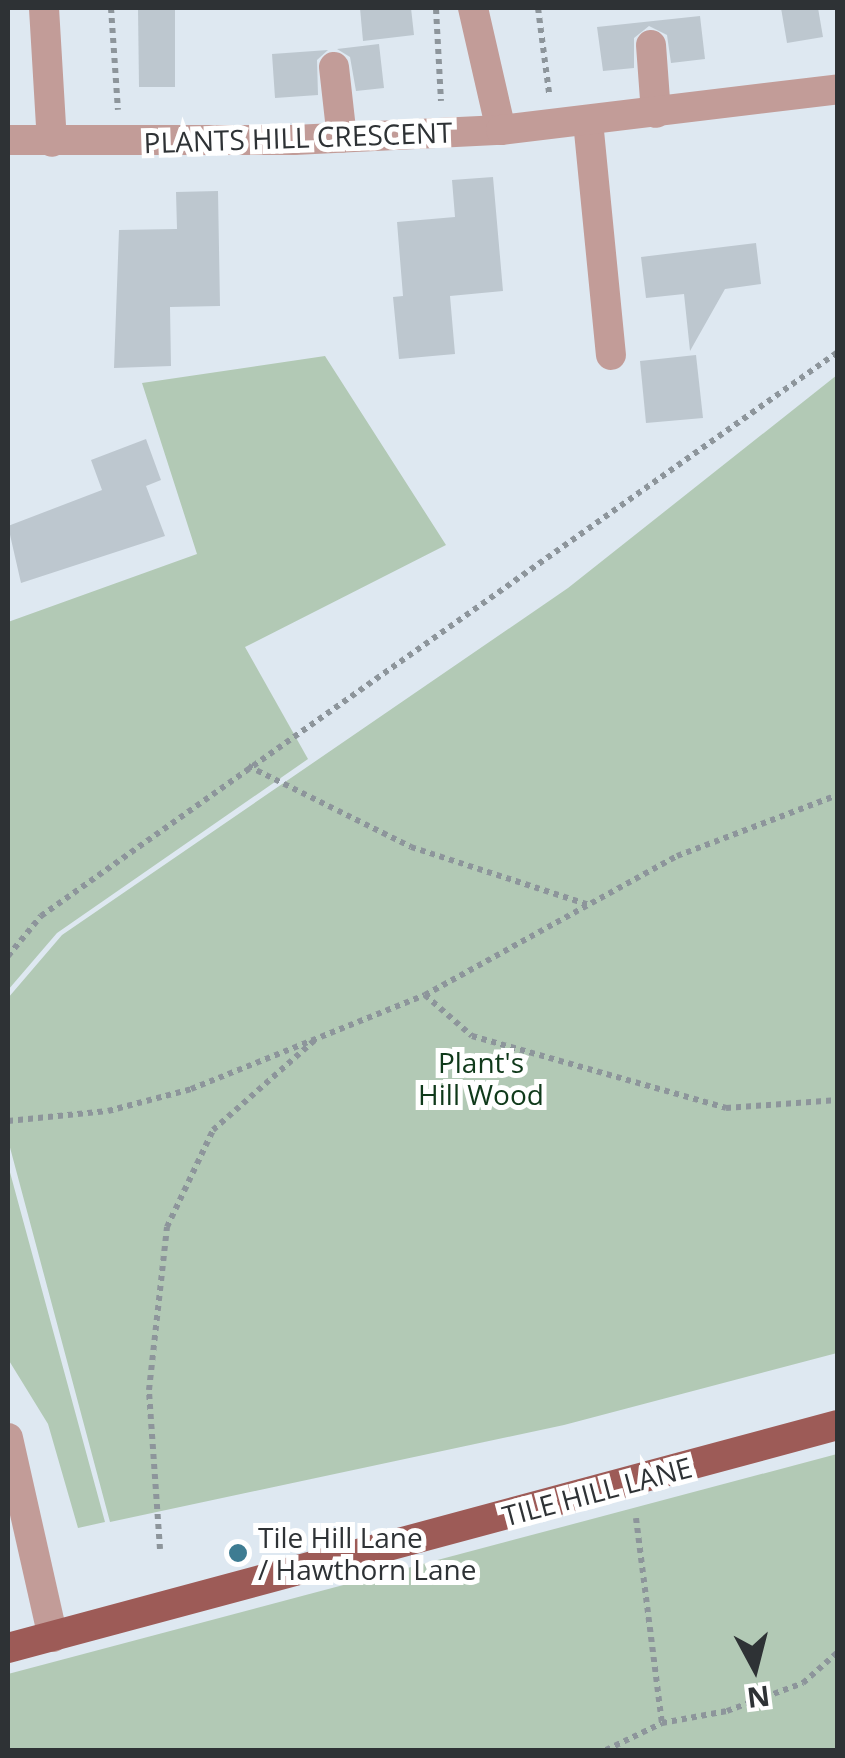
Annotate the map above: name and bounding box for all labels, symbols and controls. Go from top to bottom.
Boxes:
street label: PLANTS HILL CRESCENT [143,115,453,159]
park label: Plant's Hill Wood [418,1045,544,1111]
street label: TILE HILL LANE [499,1450,695,1532]
place label: Tile Hill Lane / Hawthorn Lane [258,1520,476,1586]
marker: Tile Hill Lane / Hawthorn Lane [227,1542,249,1564]
north arrow [705,1618,805,1718]
text: N [745,1678,772,1718]

